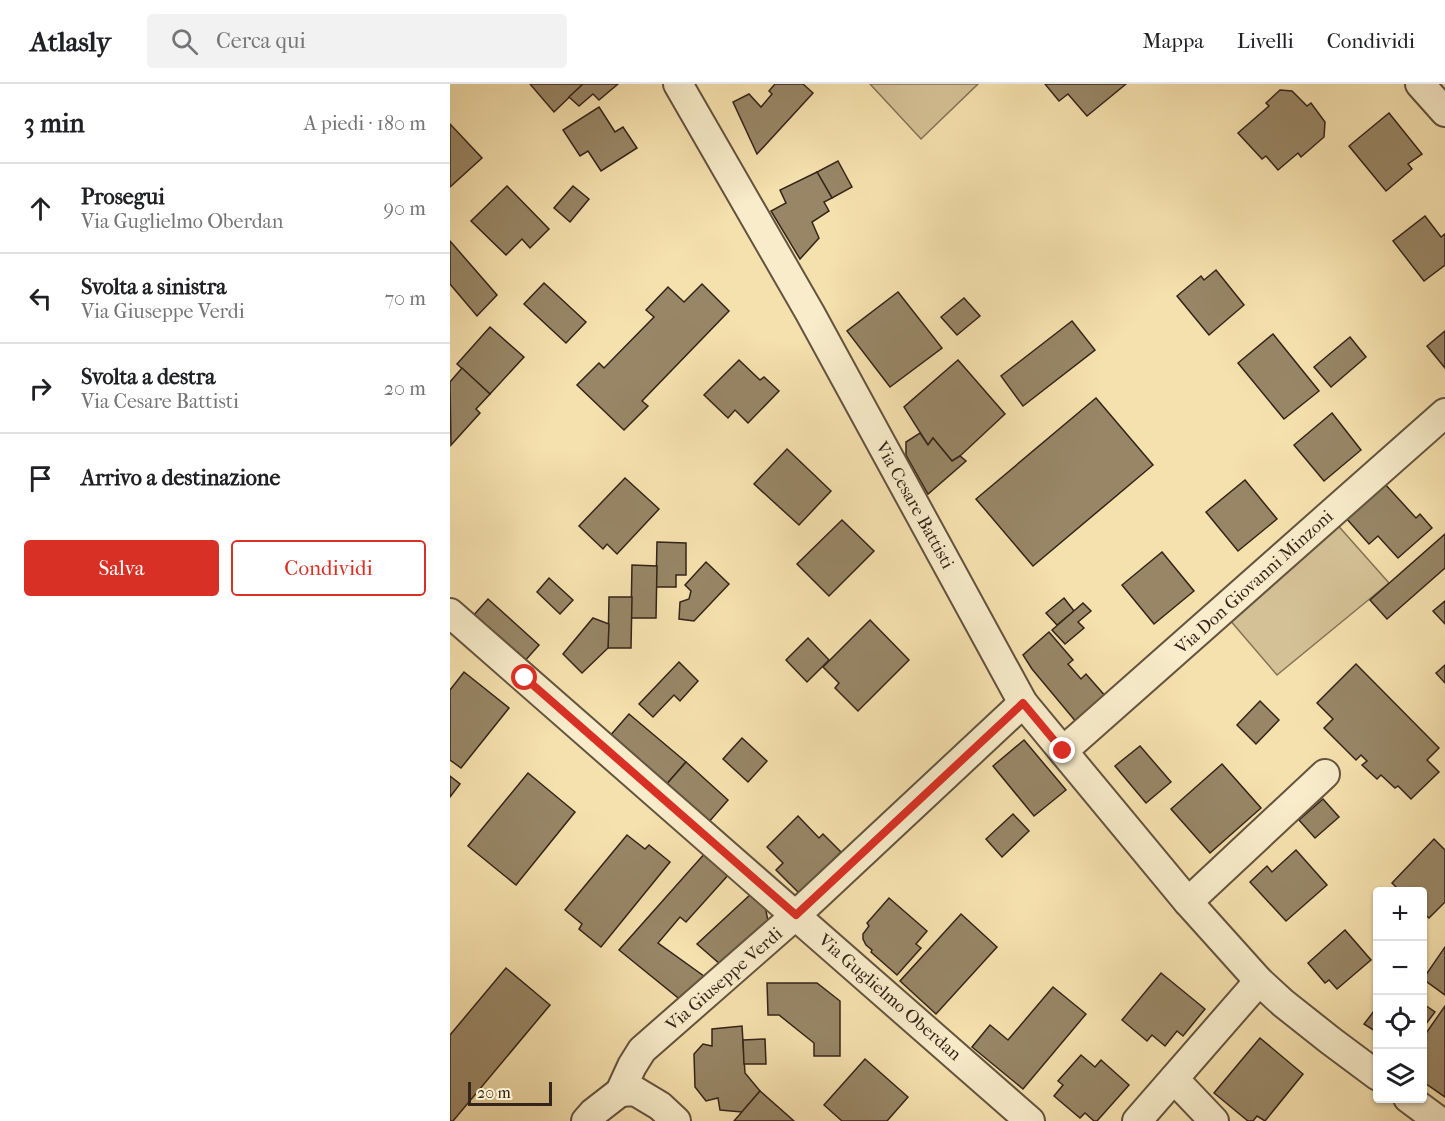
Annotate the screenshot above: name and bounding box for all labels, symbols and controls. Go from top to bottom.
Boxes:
search box [147,14,567,68]
text: Atlasly [30,25,111,58]
icon: search [168,25,201,58]
text: Cerca qui [216,28,306,54]
text: Mappa [1143,29,1204,53]
text: Livelli [1237,29,1294,53]
text: Condividi [1327,29,1415,53]
text: 3 min [24,108,85,139]
text: A piedi · 180 m [304,112,426,135]
text: Prosegui [81,184,165,210]
icon: ahead [24,192,57,225]
text: 90 m [384,197,426,220]
text: Via Guglielmo Oberdan [81,210,283,233]
text: Svolta a sinistra [81,274,226,300]
icon: left [24,282,57,315]
text: 70 m [384,287,426,310]
text: Via Giuseppe Verdi [81,300,245,323]
text: Svolta a destra [81,364,215,390]
icon: right [24,372,57,405]
text: 20 m [384,377,426,400]
text: Via Cesare Battisti [81,390,239,413]
street label: Via Cesare Battisti [870,437,959,573]
icon: arrive [24,462,57,495]
text: Arrivo a destinazione [81,465,280,491]
street label: Via Don Giovanni Minzoni [1170,505,1338,659]
button: Salva [24,540,219,596]
button: Condividi [231,540,426,596]
route start [511,664,537,690]
route end [1049,737,1075,763]
map controls [1373,887,1427,1103]
button: + [1373,887,1427,941]
street label: Via Giuseppe Verdi [661,923,787,1036]
street label: Via Guglielmo Oberdan [813,929,966,1065]
button: − [1373,941,1427,995]
button: locate [1373,995,1427,1049]
button: layers [1373,1049,1427,1103]
scale bar [468,1079,552,1106]
text: 20 m [477,1083,511,1102]

